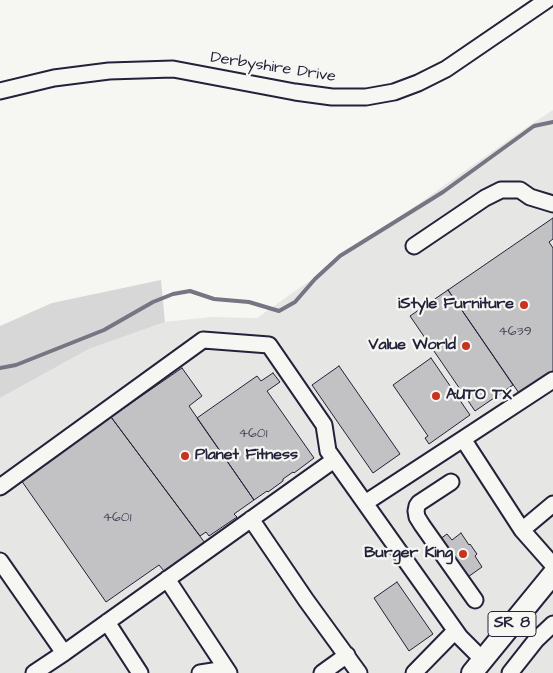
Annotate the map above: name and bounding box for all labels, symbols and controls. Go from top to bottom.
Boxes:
street label: Derbyshire Drive [209,49,337,87]
place label: iStyle Furniture [398,295,514,315]
marker: iStyle Furniture [518,299,530,311]
house number: 4639 [498,324,532,340]
place label: Value World [369,336,456,356]
marker: Value World [460,340,472,352]
place label: AUTO TX [446,386,512,406]
marker: AUTO TX [430,390,442,402]
house number: 4601 [239,426,267,442]
place label: Planet Fitness [195,446,298,466]
marker: Planet Fitness [179,450,191,462]
house number: 4601 [103,510,131,526]
place label: Burger King [364,544,453,564]
marker: Burger King [457,548,469,560]
road number: SR 8 [488,612,536,636]

